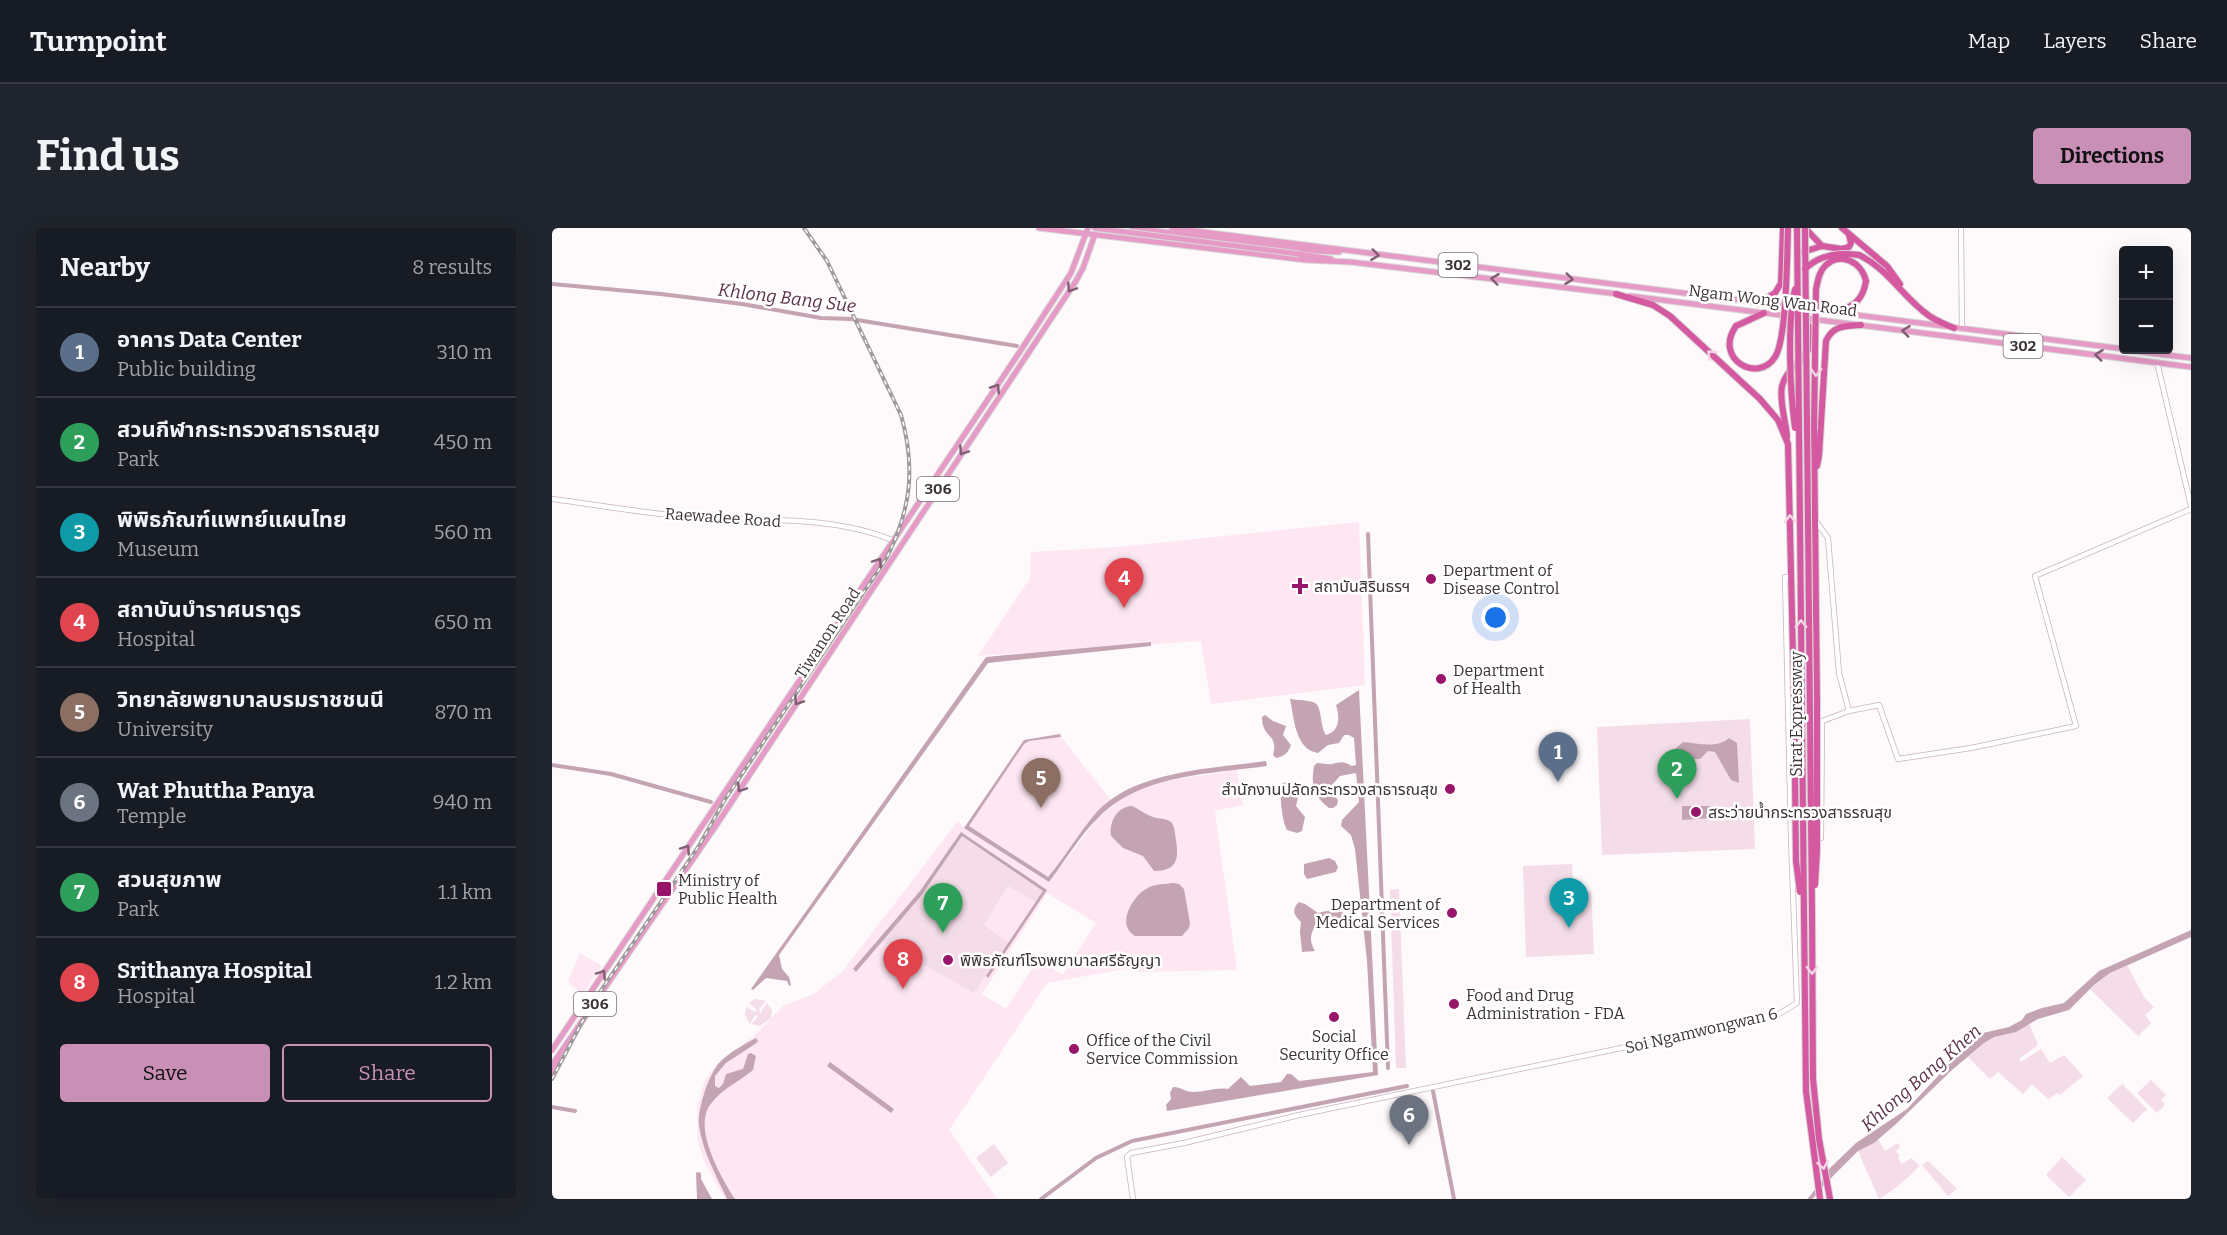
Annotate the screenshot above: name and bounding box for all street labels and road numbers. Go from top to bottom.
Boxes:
road number: 302 [1438,253,1478,277]
street label: Ngam Wong Wan Road [1688,281,1859,320]
road number: 302 [2004,334,2042,358]
road number: 306 [917,477,959,501]
street label: Raewadee Road [664,504,782,531]
street label: Tiwanon Road [791,584,864,682]
street label: Sirat Expressway [1787,651,1806,777]
road number: 306 [574,992,616,1016]
street label: Soi Ngamwongwan 6 [1623,1004,1779,1057]

